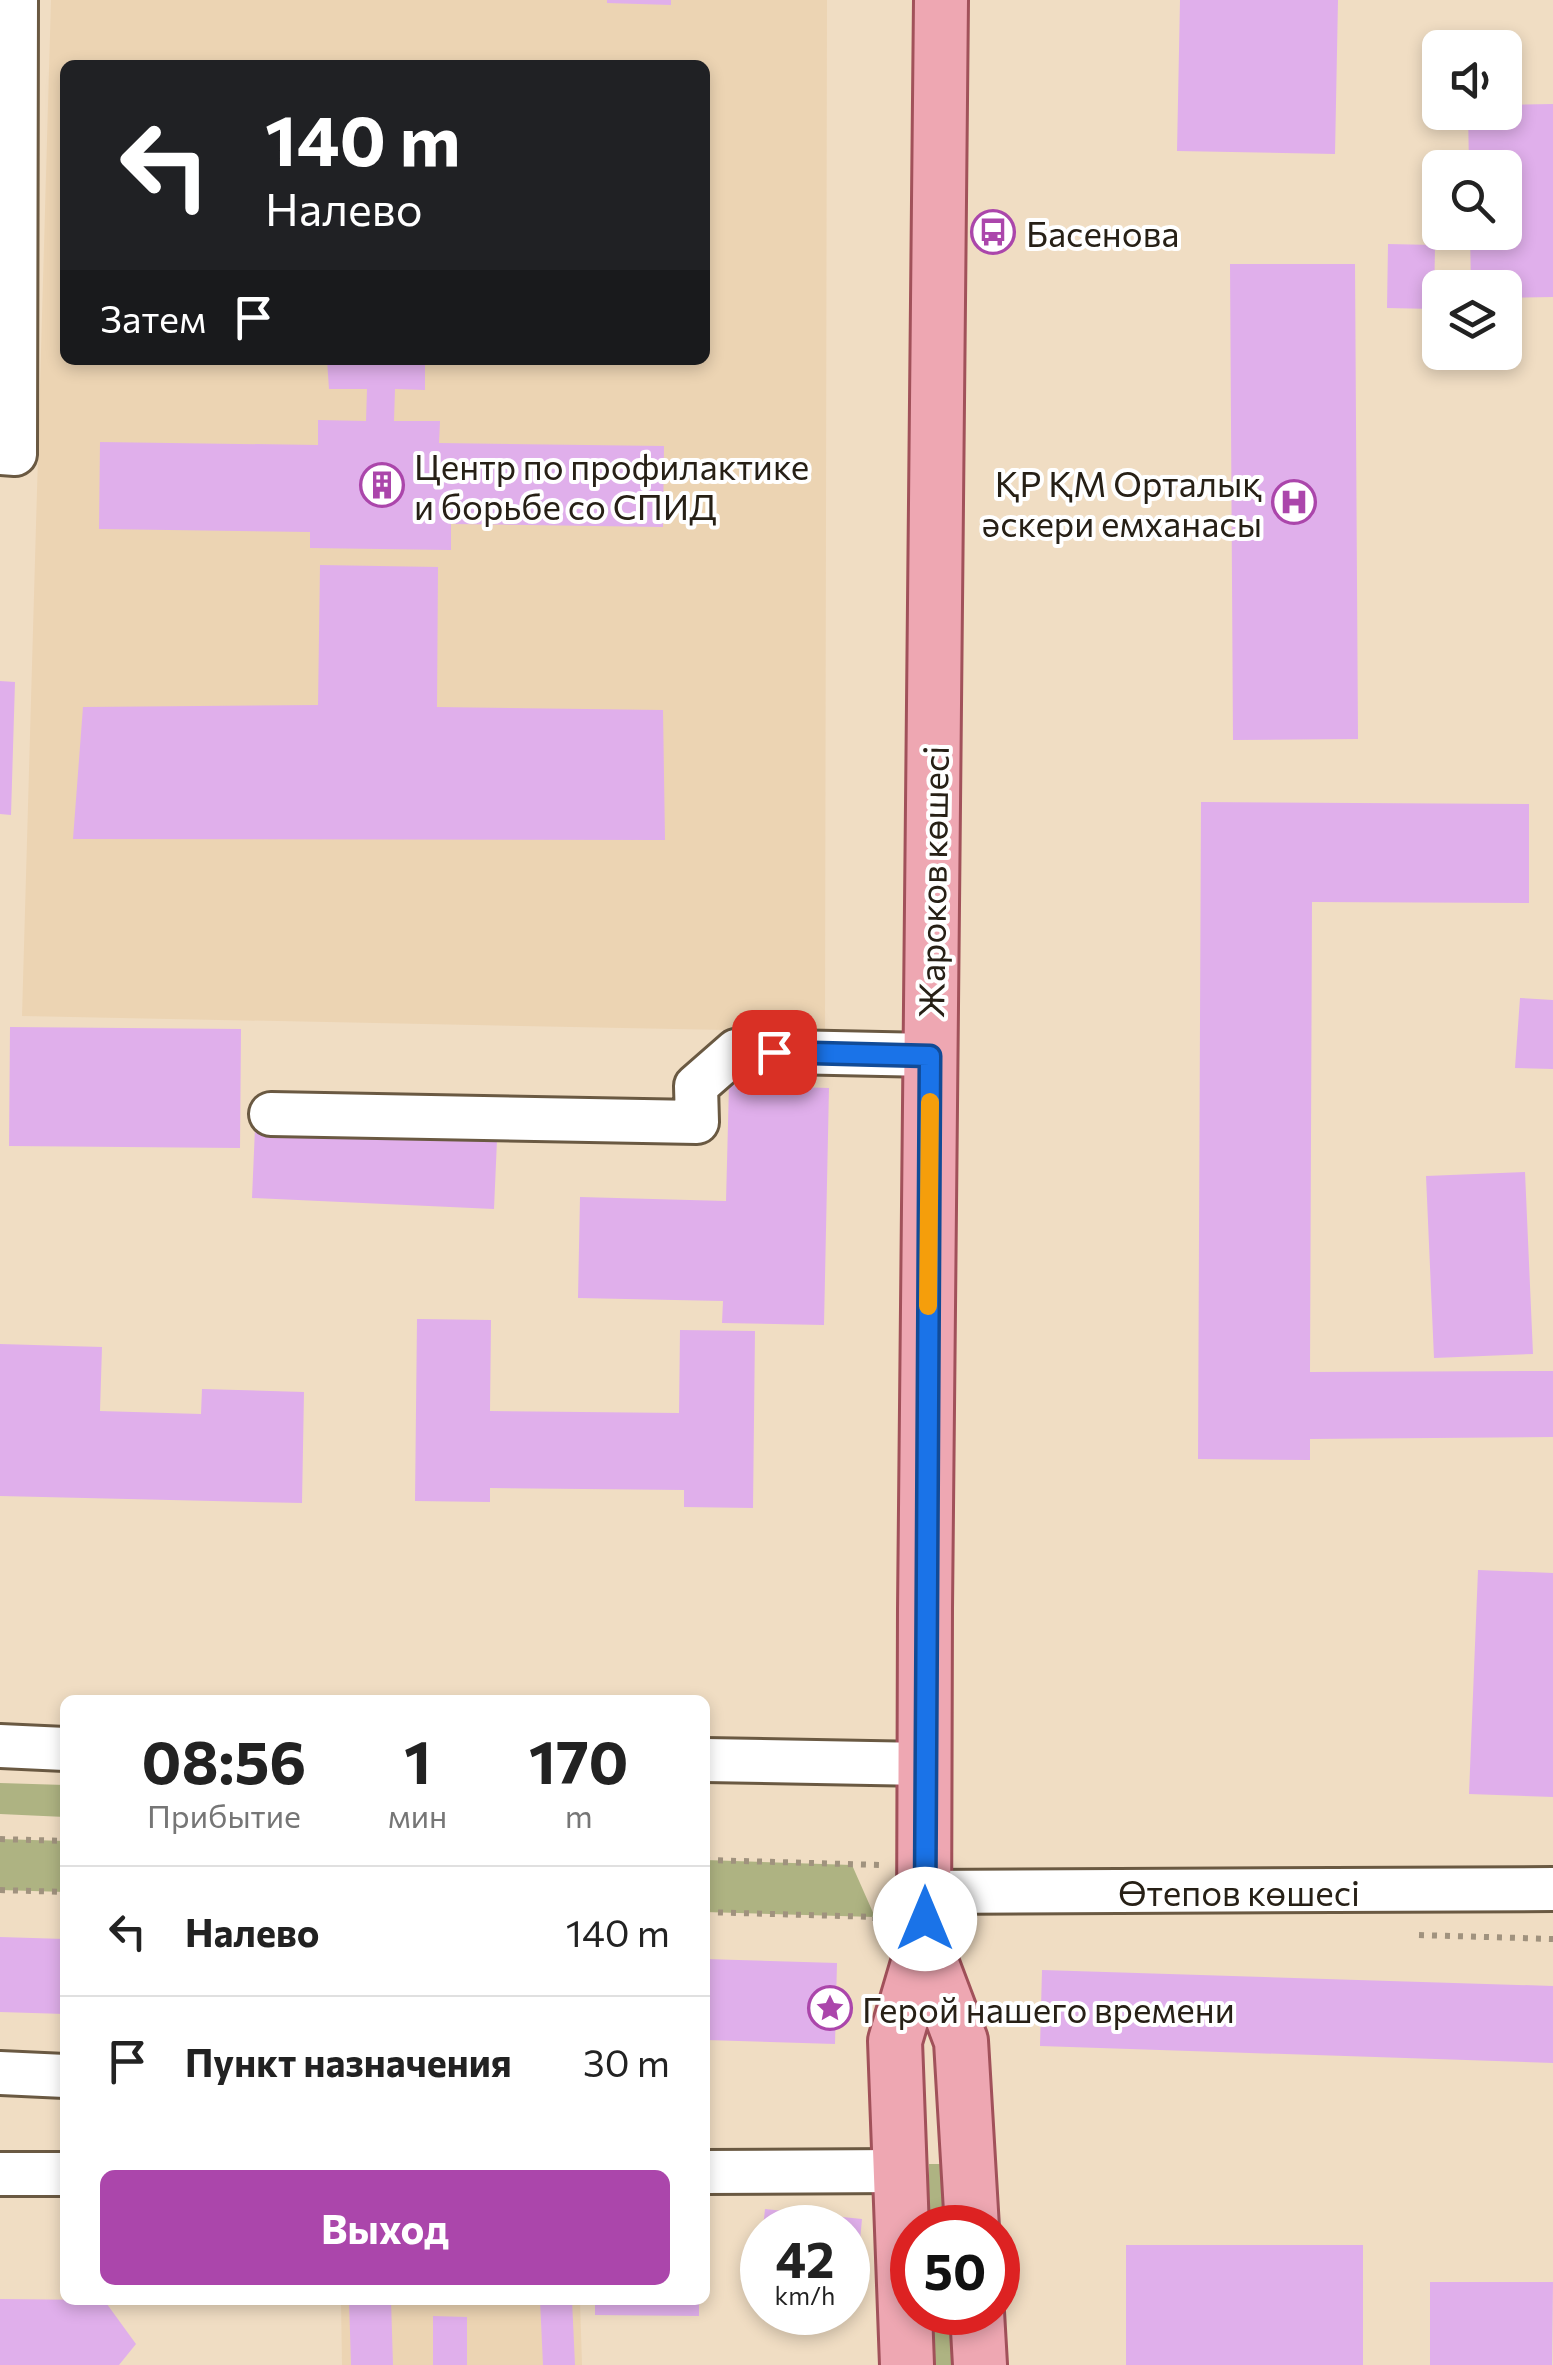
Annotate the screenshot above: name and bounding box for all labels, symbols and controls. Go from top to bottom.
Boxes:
map controls [1422,30,1522,370]
button: sound [1422,30,1522,130]
text: 140 m [265,95,461,180]
icon: left [100,100,230,230]
button: search [1422,150,1522,250]
text: Налево [265,180,423,235]
bus stop icon: Басенова [970,209,1016,255]
place label: Басенова [1026,211,1179,254]
button: layers [1422,270,1522,370]
icon: arrive [226,290,281,345]
text: Затем [100,294,206,341]
place label: Центр по профилактике и борьбе со СПИД [414,444,809,527]
place label: ҚР ҚМ Орталық әскери емханасы [982,461,1262,544]
building icon: Центр по профилактике и борьбе со СПИД [359,462,405,508]
hospital icon: ҚР ҚМ Орталық әскери емханасы [1271,479,1317,525]
street label: Жароков көшесі [908,745,956,1019]
pin [732,1010,817,1095]
icon: arrive [747,1025,802,1080]
text: 08:56 [142,1723,306,1796]
text: 1 [404,1723,431,1796]
text: 170 [529,1723,628,1796]
text: Прибытие [147,1795,301,1835]
text: мин [388,1795,447,1835]
text: m [565,1795,593,1835]
position arrow [873,1867,977,1971]
street label: Өтепов көшесі [1118,1870,1360,1913]
icon: left [100,1904,155,1959]
text: Налево [185,1908,319,1955]
text: 140 m [566,1908,670,1955]
place icon: Герой нашего времени [807,1985,853,2031]
place label: Герой нашего времени [862,1987,1235,2030]
icon: arrive [100,2034,155,2089]
text: Пункт назначения [185,2038,512,2085]
text: 30 m [583,2038,670,2085]
button: Выход [100,2170,670,2285]
speed limit sign: 50 [890,2205,1020,2335]
text: 42 [776,2227,834,2288]
text: km/h [775,2280,835,2310]

